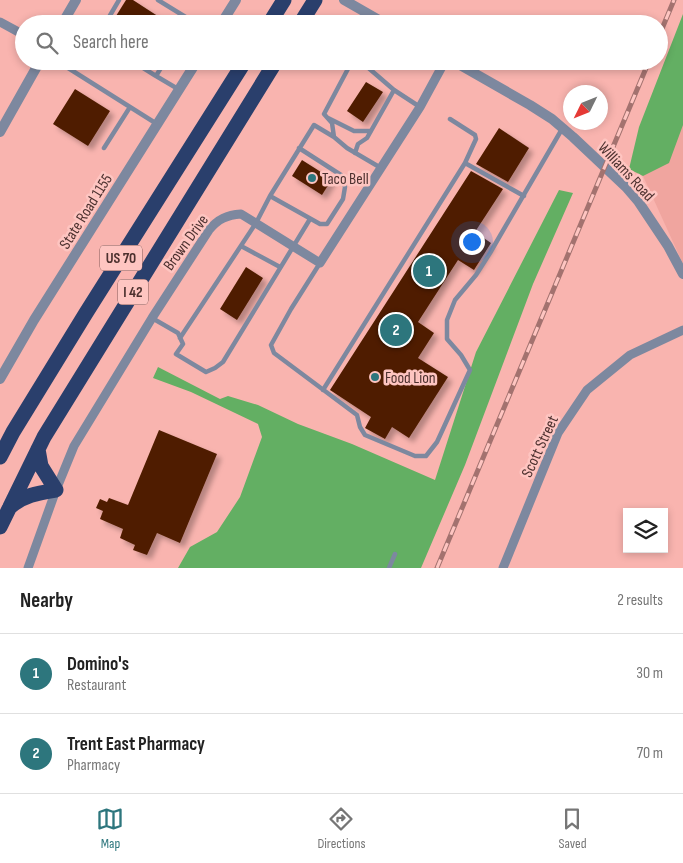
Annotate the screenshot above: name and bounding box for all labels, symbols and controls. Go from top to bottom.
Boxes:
search box [15,15,668,70]
icon: search [33,29,61,57]
text: Search here [73,31,149,54]
north arrow [563,85,608,130]
street label: Williams Road [594,138,658,206]
place label: Taco Bell [322,170,369,189]
street label: State Road 1155 [56,171,117,253]
marker: Taco Bell [306,172,318,184]
street label: Brown Drive [160,211,213,274]
your location [459,229,485,255]
road number: US 70 [100,246,142,270]
pin: 1 [413,252,445,290]
road number: I 42 [118,280,148,304]
pin: 2 [380,311,412,349]
place label: Food Lion [385,369,436,388]
marker: Food Lion [369,371,381,383]
street label: Scott Street [518,413,563,481]
map controls [623,508,668,553]
button: layers [623,508,668,553]
text: Nearby [20,588,73,613]
text: 2 results [617,591,663,610]
text: Domino's [67,653,129,676]
text: 1 [33,664,39,683]
text: 30 m [636,664,663,683]
text: Restaurant [67,676,126,695]
text: Trent East Pharmacy [67,733,205,756]
text: 2 [32,744,40,763]
text: 70 m [637,744,663,763]
text: Pharmacy [67,756,120,775]
tab: Map [96,805,124,852]
tab: Directions [317,805,366,852]
tab: Saved [558,805,587,852]

